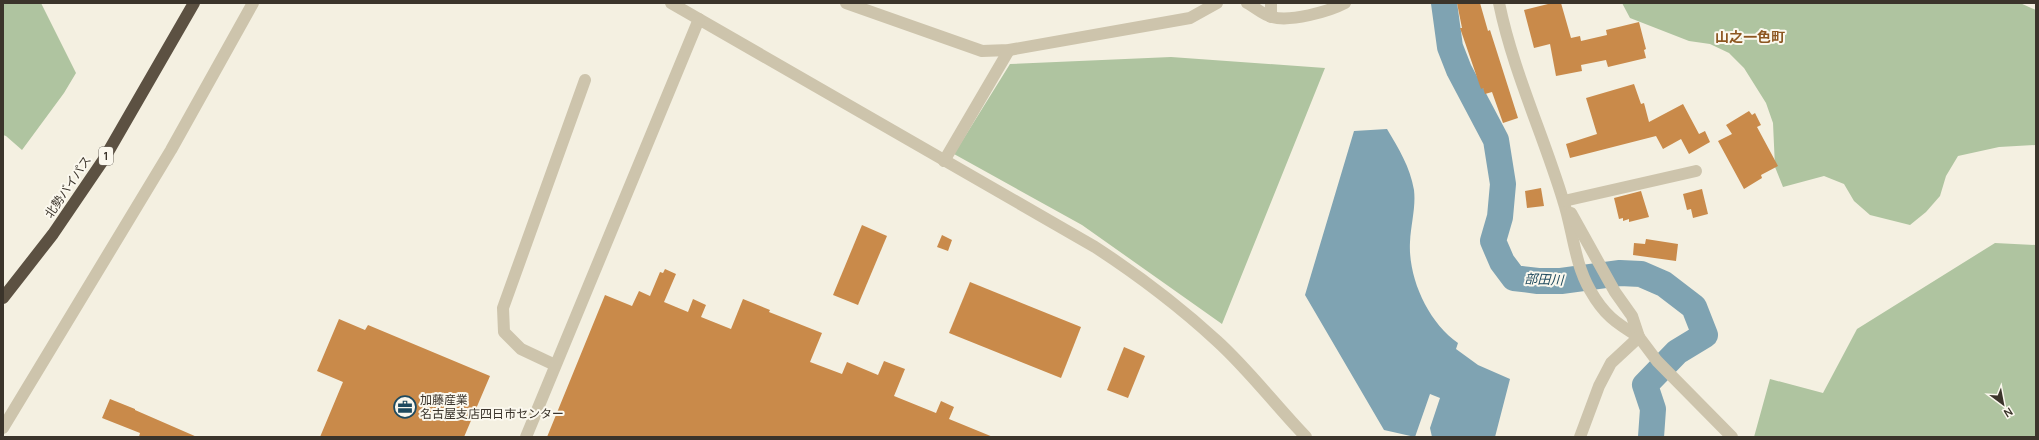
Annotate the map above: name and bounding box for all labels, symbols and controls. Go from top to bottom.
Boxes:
district label: 山之一色町 [1715,27,1785,46]
road number: 1 [99,147,113,165]
street label: 北勢バイパス [40,152,95,221]
water label: 部田川 [1524,269,1566,289]
north arrow [1983,384,2023,424]
place label: 加藤産業 名古屋支店四日市センター [420,391,564,422]
office icon: 加藤産業 名古屋支店四日市センター [392,394,418,420]
text: N [2001,404,2016,421]

